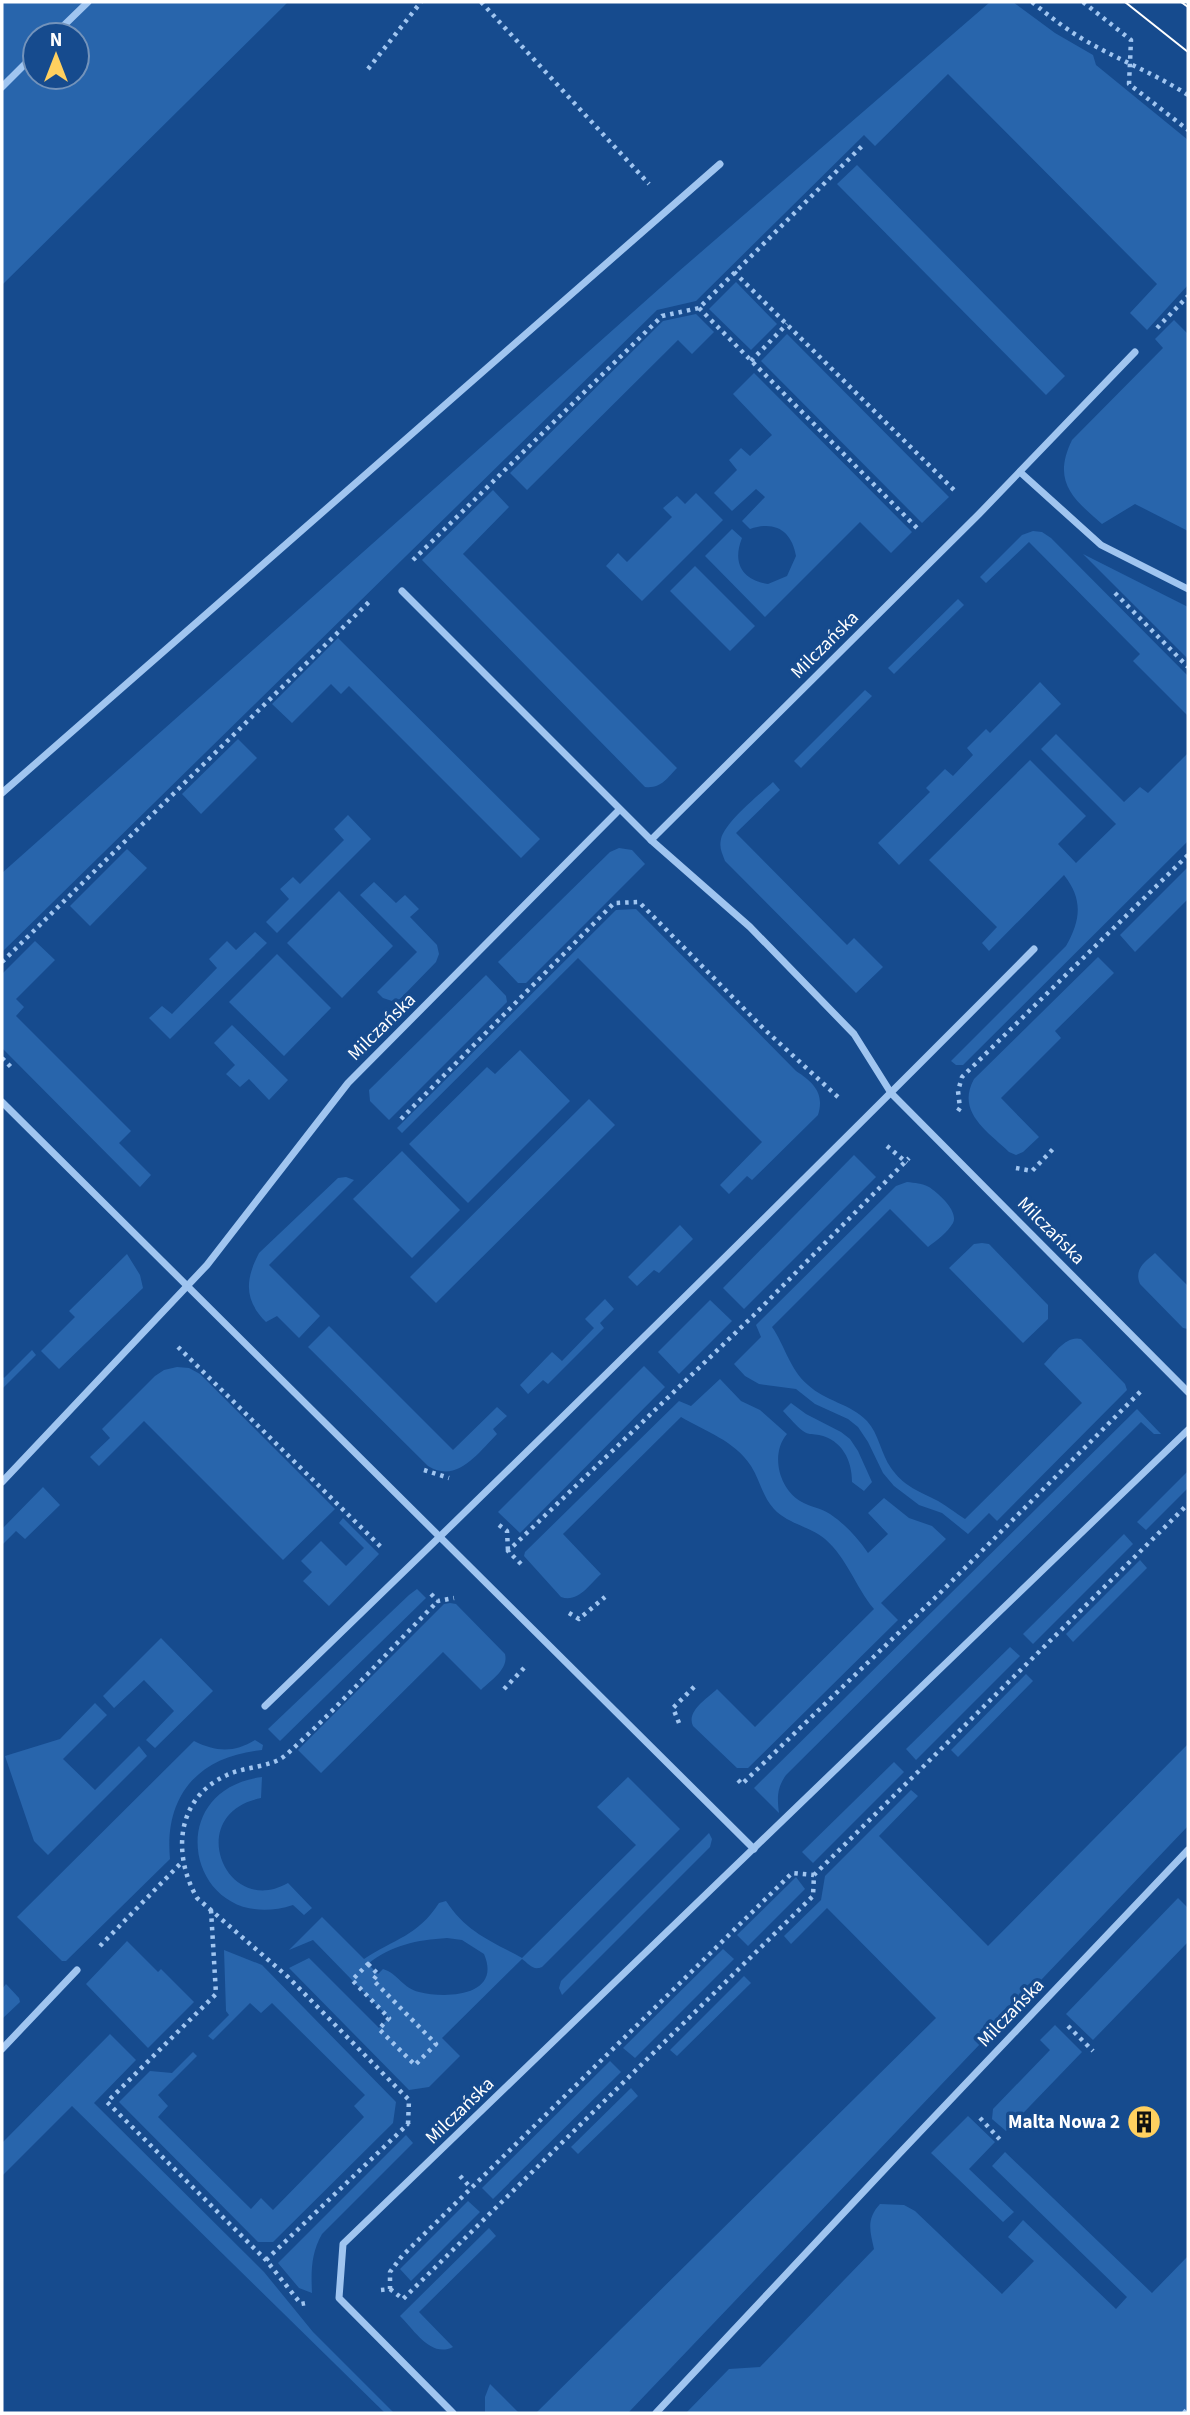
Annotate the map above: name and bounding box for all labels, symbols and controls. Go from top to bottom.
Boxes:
north arrow [21,21,91,91]
text: N [50,27,62,54]
street label: Milczańska [785,605,865,685]
street label: Milczańska [342,987,422,1067]
street label: Milczańska [1011,1191,1091,1271]
street label: Milczańska [971,1973,1051,2053]
street label: Milczańska [420,2071,500,2151]
building icon: Malta Nowa 2 [1125,2103,1163,2141]
place label: Malta Nowa 2 [1008,2109,1120,2136]

